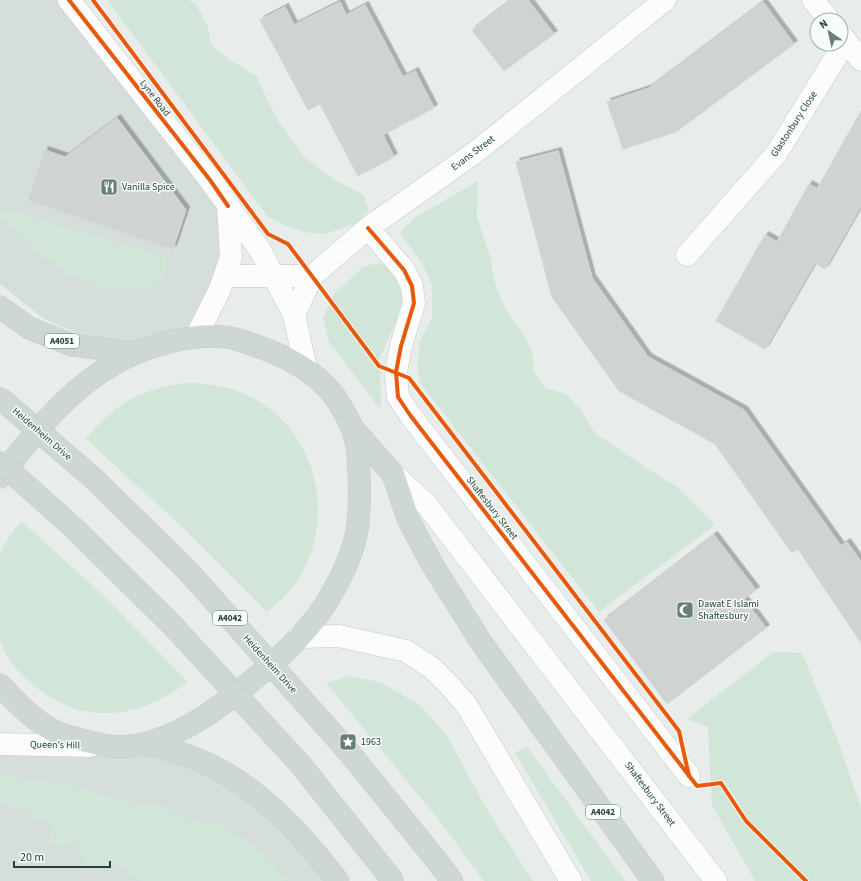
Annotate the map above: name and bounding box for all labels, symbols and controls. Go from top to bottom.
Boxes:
north arrow [809,12,849,52]
text: N [816,16,831,32]
street label: Lyne Road [136,77,174,119]
street label: Glastonbury Close [767,88,821,160]
street label: Evans Street [448,132,498,174]
restaurant icon: Vanilla Spice [99,177,119,197]
place label: Vanilla Spice [122,180,175,194]
road number: A4051 [45,334,79,348]
street label: Heidenheim Drive [9,404,75,464]
street label: Shaftesbury Street [463,473,522,543]
place label: Dawat E Islami Shaftesbury [698,597,759,623]
mosque icon: Dawat E Islami Shaftesbury [675,600,695,620]
road number: A4042 [213,611,247,625]
street label: Heidenheim Drive [240,632,300,696]
place icon: 1963 [338,732,358,752]
place label: 1963 [361,735,381,749]
street label: Queen's Hill [30,738,81,752]
street label: Shaftesbury Street [621,759,679,830]
road number: A4042 [586,805,620,819]
scale bar [14,843,110,869]
text: 20 m [20,849,44,866]

